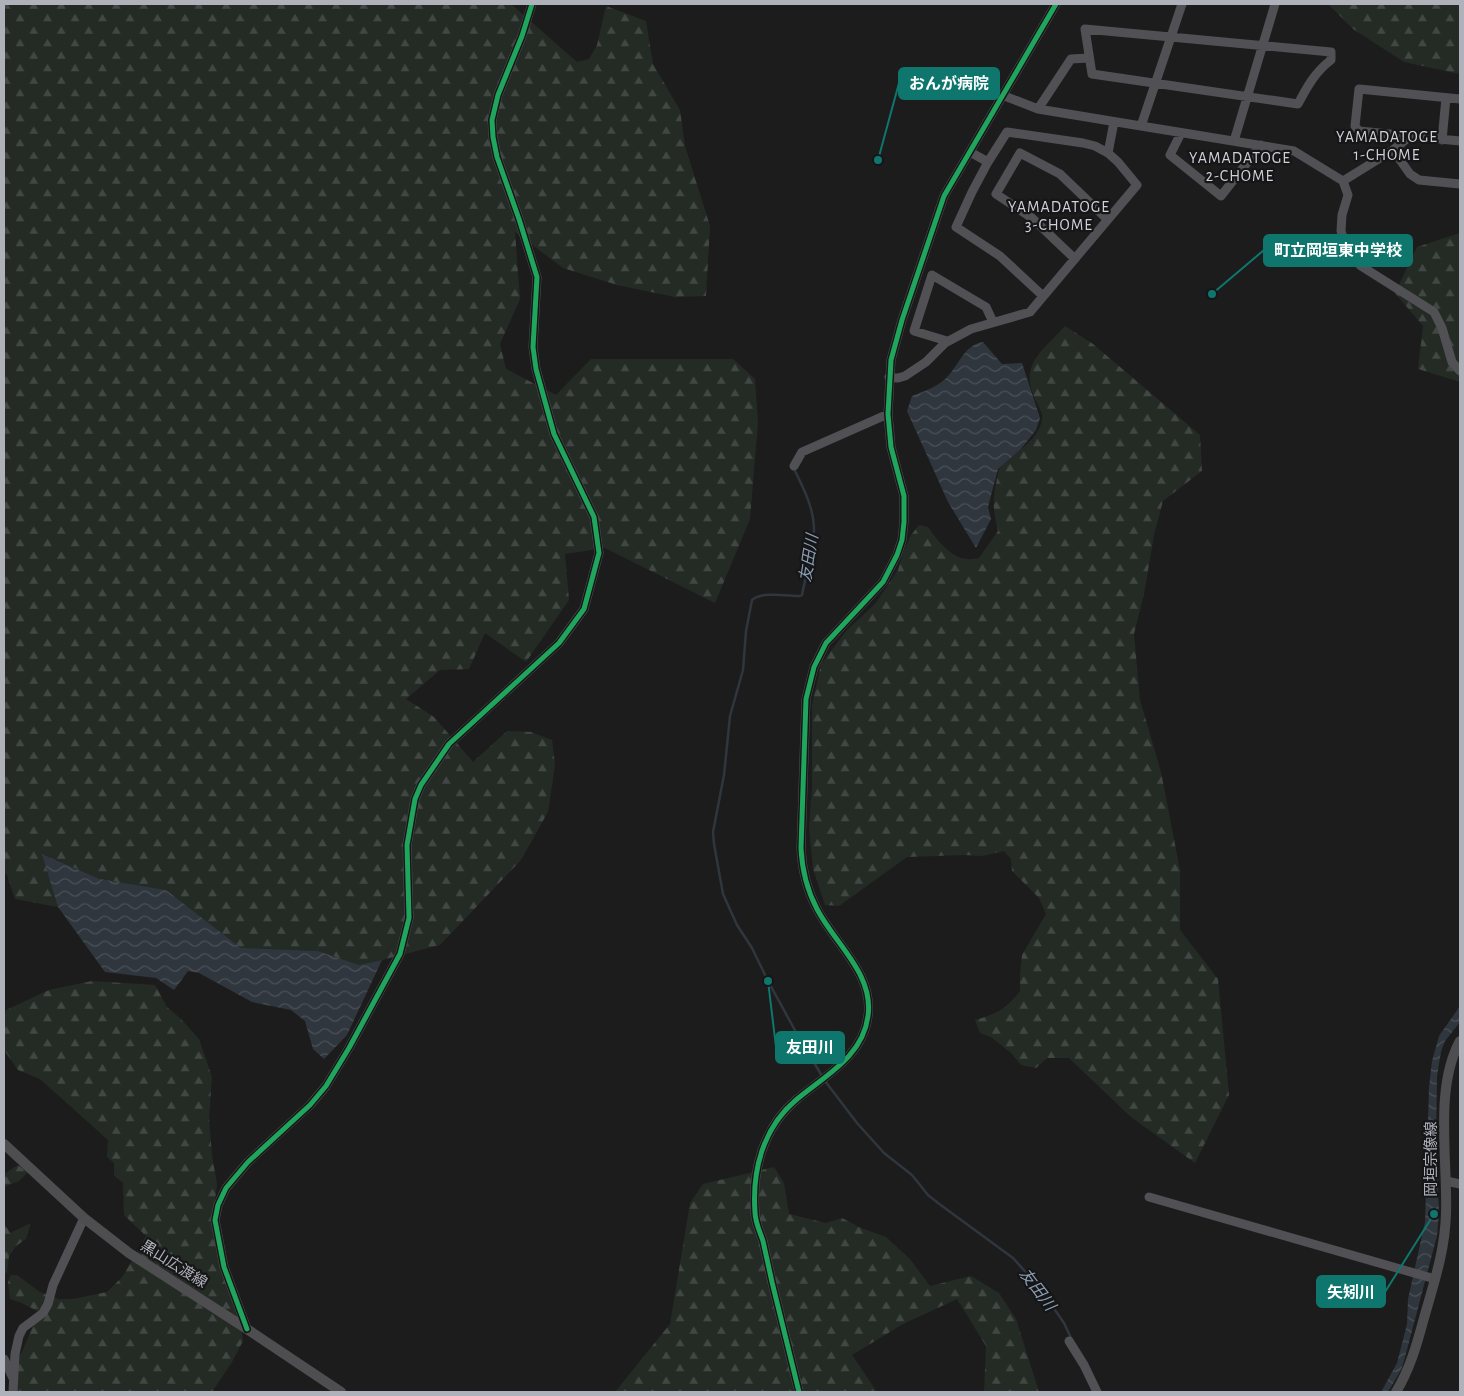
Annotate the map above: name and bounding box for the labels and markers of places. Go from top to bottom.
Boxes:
callout: おんが病院 [899,68,999,99]
callout: 町立岡垣東中学校 [1264,235,1412,266]
callout: 友田川 [776,1032,844,1063]
callout: 矢矧川 [1317,1276,1385,1307]

